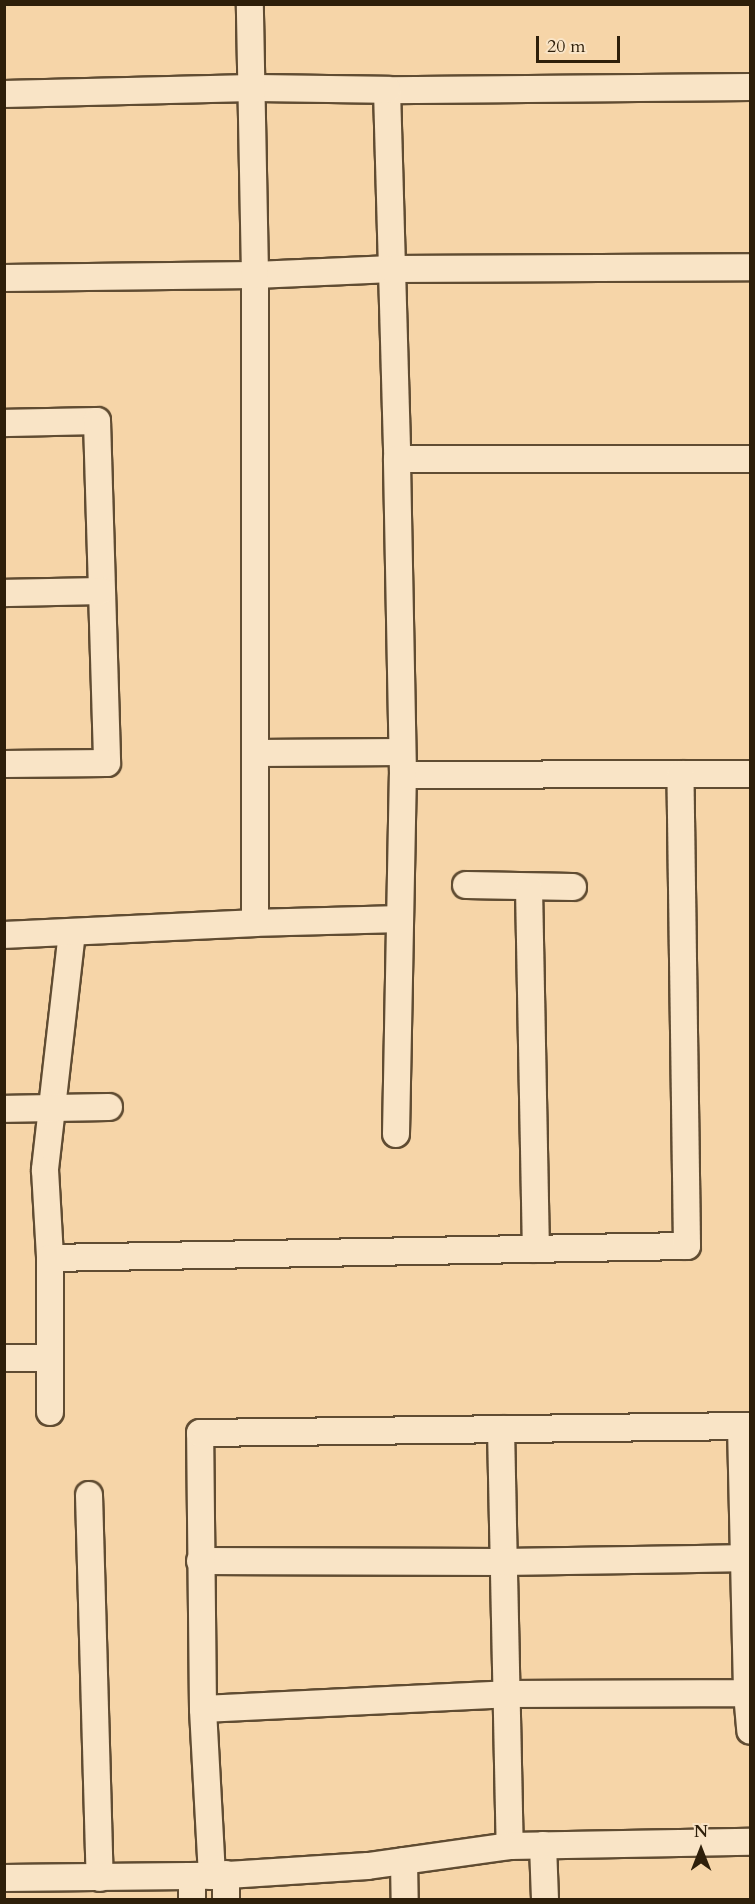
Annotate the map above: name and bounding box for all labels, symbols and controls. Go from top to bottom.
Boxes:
scale bar [539,24,623,62]
text: 20 m [547,34,586,59]
north arrow [671,1820,731,1880]
text: N [694,1821,708,1843]

